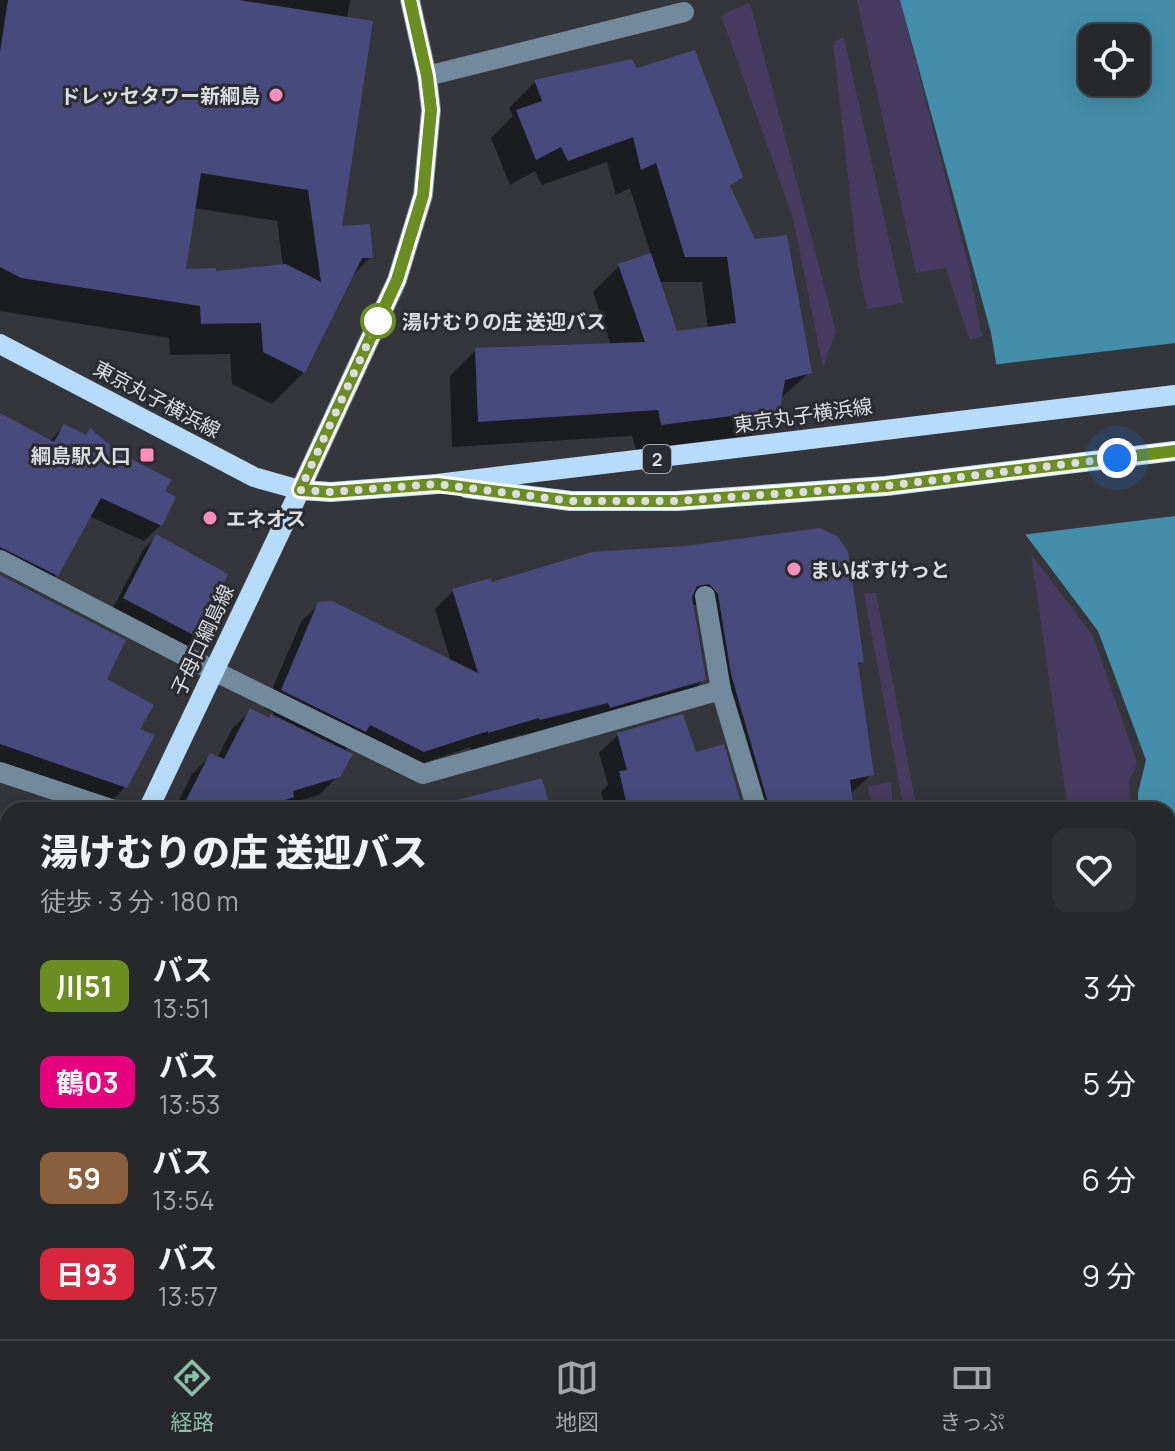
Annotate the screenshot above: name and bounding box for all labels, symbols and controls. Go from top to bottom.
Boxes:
map controls [1078,24,1150,96]
button: locate [1078,24,1150,96]
place label: ドレッセタワー新綱島 [60,82,260,109]
marker: ドレッセタワー新綱島 [267,86,285,104]
marker: 湯けむりの庄 送迎バス [361,304,395,338]
place label: 湯けむりの庄 送迎バス [402,308,606,335]
street label: 東京丸子横浜線 [89,354,225,444]
street label: 東京丸子横浜線 [732,392,874,438]
your location [1097,438,1137,478]
place label: 綱島駅入口 [31,442,131,469]
road number: 2 [643,445,671,473]
marker: 綱島駅入口 [138,446,156,464]
place label: エネオス [226,505,306,532]
marker: エネオス [201,509,219,527]
place label: まいばすけっと [810,556,950,583]
marker: まいばすけっと [785,560,803,578]
street label: 子母口綱島線 [164,580,240,700]
text: 湯けむりの庄 送迎バス [40,825,428,877]
button: heart [1052,828,1136,912]
text: 徒歩 · 3 分 · 180 m [40,883,239,919]
text: バス [153,949,213,990]
text: 川51 [56,967,113,1005]
text: 3 分 [1083,967,1136,1008]
text: 13:51 [153,990,210,1026]
text: バス [159,1045,219,1086]
text: 鶴03 [56,1063,119,1101]
text: 5 分 [1083,1063,1136,1104]
text: 13:53 [159,1086,220,1122]
text: バス [152,1141,212,1182]
text: 59 [67,1159,101,1197]
text: 6 分 [1081,1159,1136,1200]
text: 13:54 [152,1182,215,1218]
text: バス [158,1237,218,1278]
text: 日93 [56,1255,118,1293]
text: 9 分 [1081,1255,1136,1296]
text: 13:57 [158,1278,218,1314]
tab: 経路 [170,1356,214,1437]
tab: 地図 [555,1356,599,1437]
tab: きっぷ [940,1356,1005,1437]

